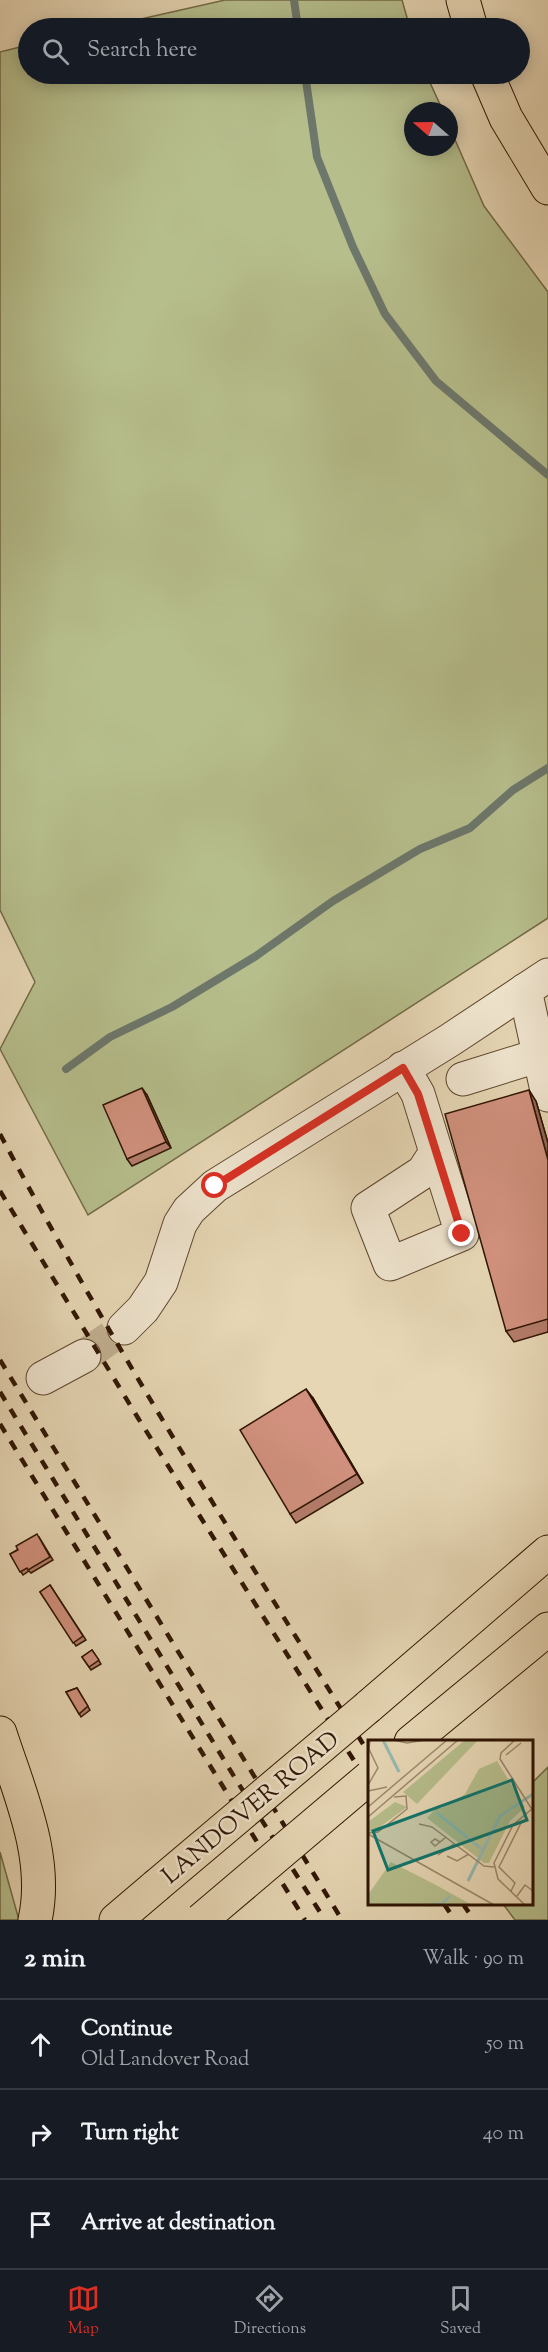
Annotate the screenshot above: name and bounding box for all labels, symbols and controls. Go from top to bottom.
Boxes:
search box [18,18,530,84]
icon: search [39,35,72,68]
text: Search here [87,35,197,67]
north arrow [404,102,458,156]
route start [201,1172,227,1198]
route end [448,1220,474,1246]
street label: LANDOVER ROAD [155,1724,347,1893]
inset map [368,1740,533,1905]
text: 2 min [24,1941,86,1978]
text: Walk · 90 m [422,1945,524,1974]
text: Continue [81,2014,172,2046]
icon: ahead [24,2028,57,2061]
text: 50 m [486,2030,524,2059]
text: Old Landover Road [81,2046,249,2075]
icon: right [24,2118,57,2151]
text: Turn right [81,2118,178,2150]
text: 40 m [483,2120,524,2149]
icon: arrive [24,2208,57,2241]
text: Arrive at destination [81,2208,276,2240]
tab: Map [67,2282,100,2341]
tab: Directions [234,2282,306,2341]
tab: Saved [440,2282,481,2341]

